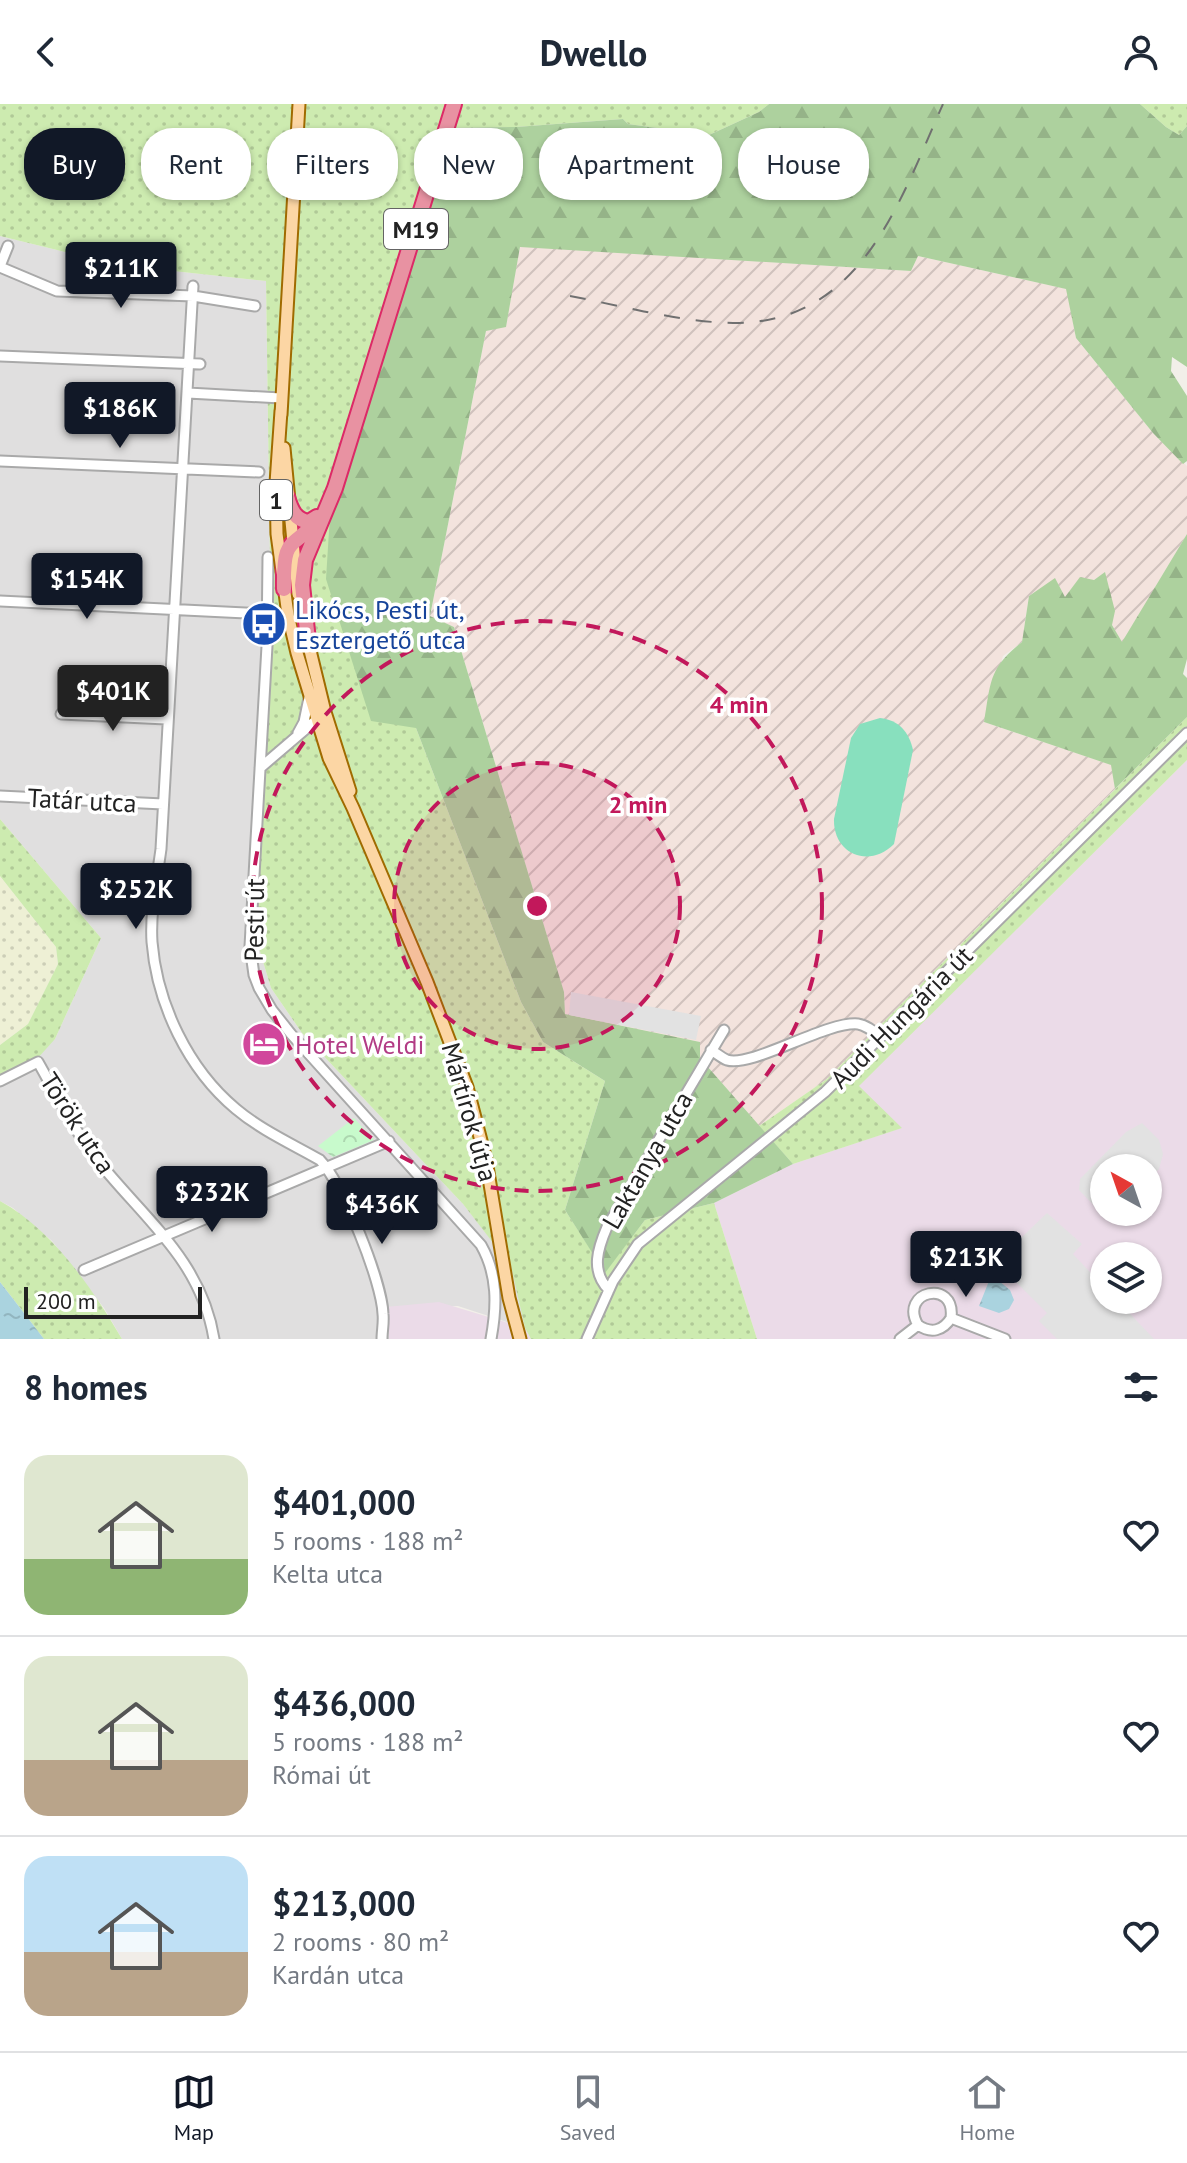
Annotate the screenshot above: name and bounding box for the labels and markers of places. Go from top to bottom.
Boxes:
pin: $211K [65,242,177,310]
pin: $186K [64,382,176,450]
pin: $154K [31,553,143,621]
place label: Likócs, Pesti út, Esztergető utca [295,593,466,656]
bus stop icon: Likócs, Pesti út, Esztergető utca [240,600,288,648]
pin: $401K [57,665,169,733]
pin: $252K [80,863,192,931]
centre of rings [523,892,551,920]
hotel icon: Hotel Weldi [240,1020,288,1068]
place label: Hotel Weldi [295,1028,424,1061]
pin: $232K [156,1166,268,1234]
pin: $436K [326,1178,438,1246]
pin: $213K [910,1231,1022,1299]

